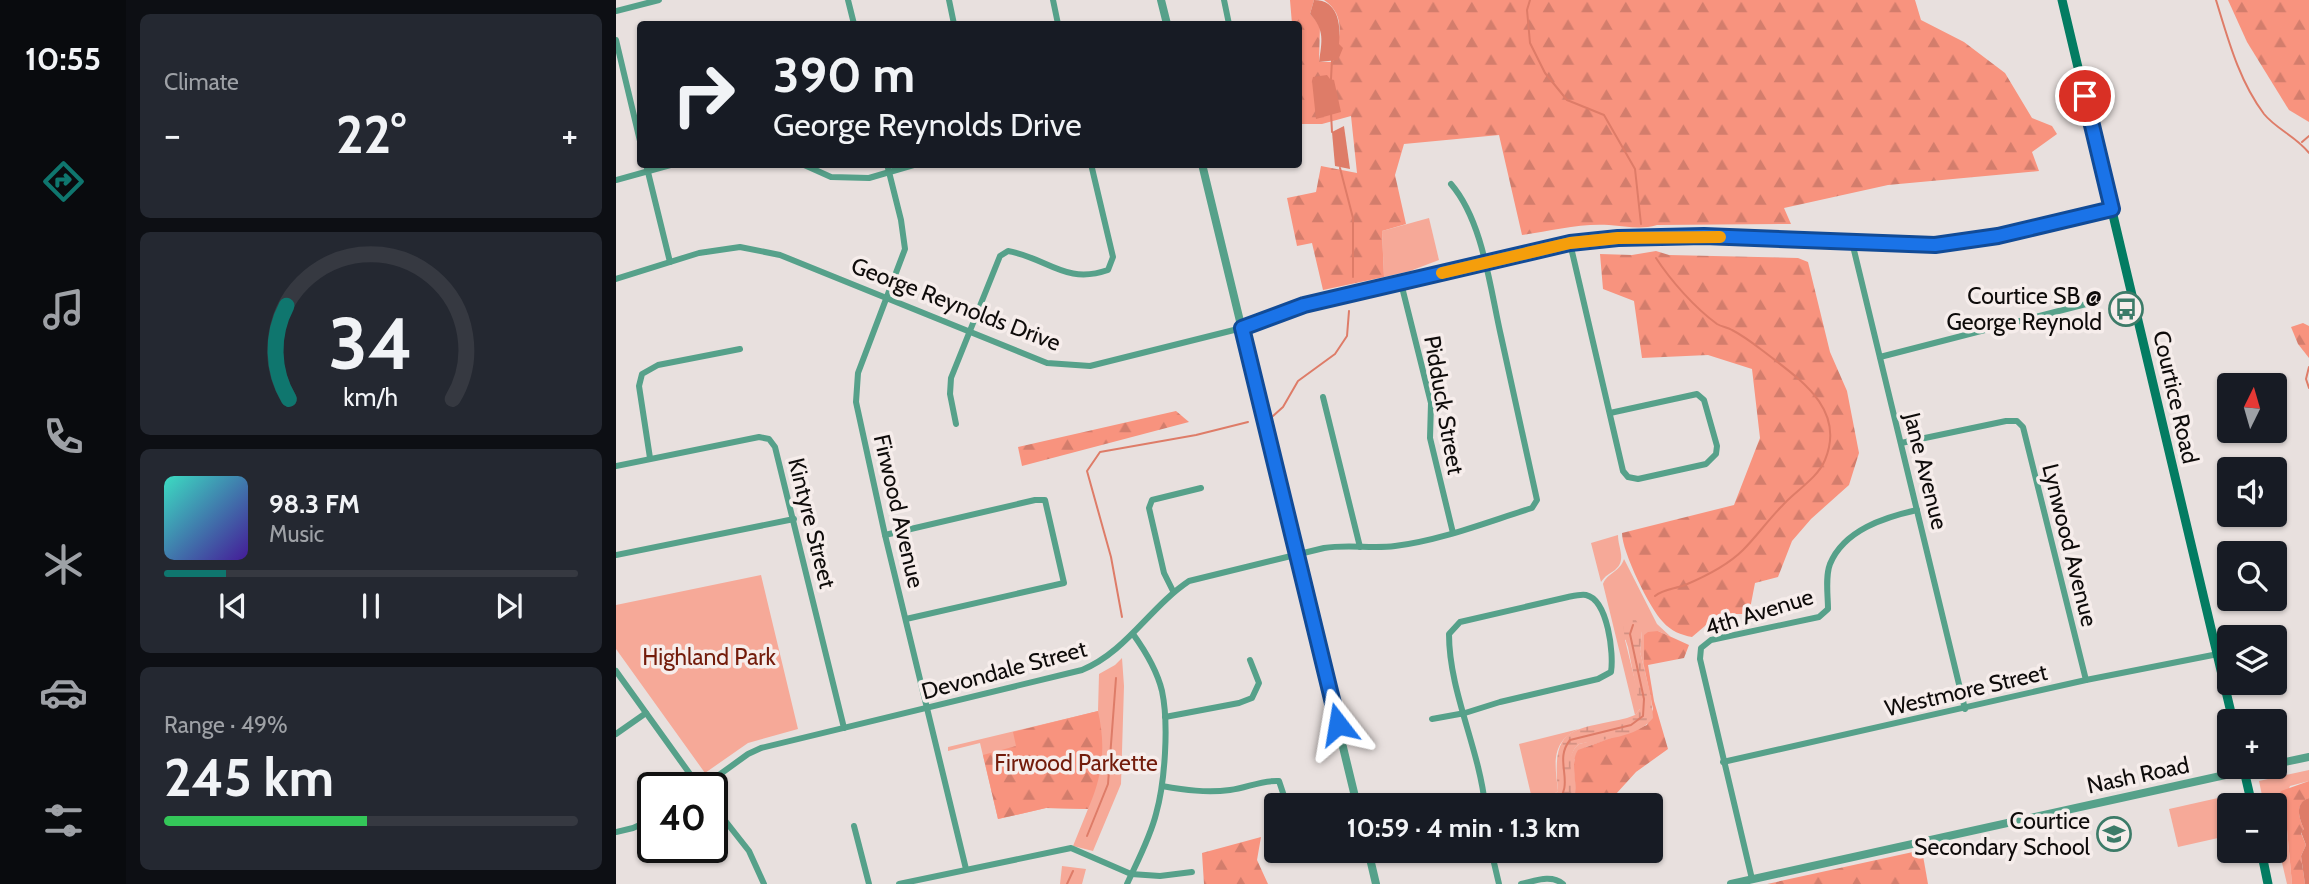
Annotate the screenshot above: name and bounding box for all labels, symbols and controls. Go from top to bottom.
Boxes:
text: 10:55 [25,39,101,78]
text: 390 m [773,45,915,104]
icon: right [658,49,749,140]
pin [2055,66,2115,126]
text: Climate [164,68,239,96]
icon: arrive [2066,77,2104,115]
text: 22° [336,103,406,166]
text: George Reynolds Drive [773,105,1082,144]
text: − [164,111,181,158]
text: + [561,111,578,158]
icon: directions [39,157,88,206]
street label: George Reynolds Drive [847,251,1065,357]
place label: Courtice SB @ George Reynold [1946,282,2102,336]
icon: music [39,285,88,334]
bus stop icon: Courtice SB @ George Reynold [2107,290,2145,328]
text: 34 [329,300,413,388]
street label: Courtice Road [2147,328,2205,466]
street label: Pidduck Street [1418,333,1470,477]
north arrow [2217,373,2287,443]
map controls [2217,373,2287,863]
text: km/h [344,382,398,412]
street label: Jane Avenue [1898,409,1954,533]
icon: phone [39,412,88,461]
street label: Firwood Avenue [868,431,930,591]
street label: Kintyre Street [782,455,842,591]
button: sound [2217,457,2287,527]
street label: Lynwood Avenue [2036,461,2104,630]
text: 98.3 FM [269,488,360,520]
text: Music [269,520,324,548]
icon: climate [39,540,88,589]
button: search [2217,541,2287,611]
street label: 4th Avenue [1702,582,1817,642]
icon: previous [214,587,252,625]
icon: pause [352,587,390,625]
icon: next [490,587,528,625]
button: layers [2217,625,2287,695]
street label: Devondale Street [918,634,1090,706]
park label: Highland Park [642,643,776,671]
street label: Westmore Street [1882,658,2050,722]
icon: car [39,668,88,717]
position arrow [1301,687,1375,761]
button: + [2217,709,2287,779]
text: Range · 49% [164,711,288,739]
text: 245 km [164,746,334,809]
park label: Firwood Parkette [994,749,1158,777]
street label: Nash Road [2084,750,2192,800]
speed limit sign: 40 [637,772,728,863]
button: − [2217,793,2287,863]
icon: filters [39,796,88,845]
place label: Courtice Secondary School [1914,807,2091,861]
text: 10:59 · 4 min · 1.3 km [1347,812,1580,844]
school or university icon: Courtice Secondary School [2095,815,2133,853]

